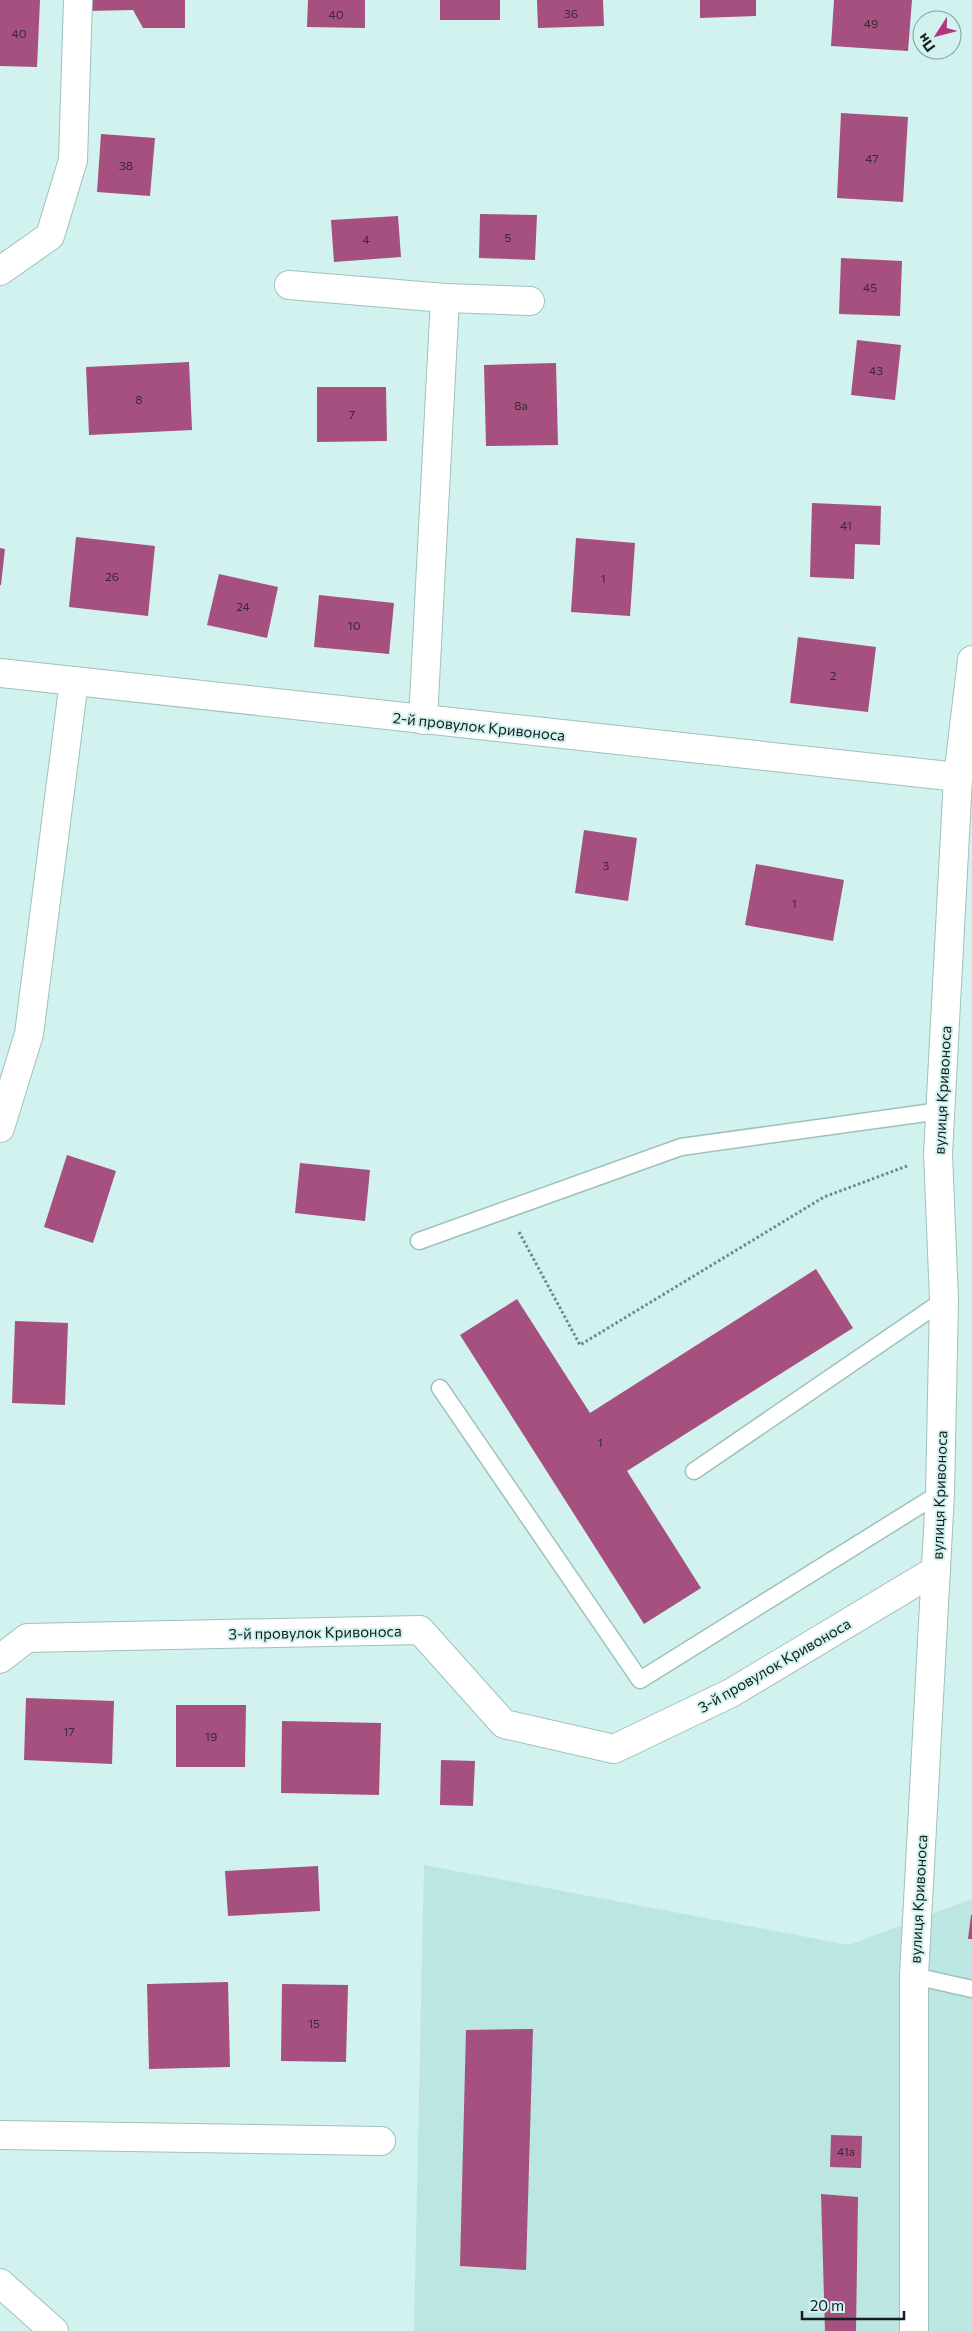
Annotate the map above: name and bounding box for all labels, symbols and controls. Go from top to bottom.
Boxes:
house number: 36 [564,6,578,20]
house number: 40 [328,7,344,21]
north arrow [912,10,962,60]
house number: 49 [864,16,878,30]
house number: 40 [11,26,27,40]
text: Пн [914,30,938,55]
house number: 47 [865,151,879,165]
house number: 38 [119,158,133,172]
house number: 5 [505,230,512,244]
house number: 4 [362,232,370,246]
house number: 45 [863,280,877,294]
house number: 43 [869,363,883,377]
house number: 8 [135,392,143,406]
house number: 8а [514,398,528,412]
house number: 7 [349,407,355,421]
house number: 41 [840,518,852,532]
house number: 26 [105,569,119,583]
house number: 1 [600,571,606,585]
house number: 24 [236,599,250,613]
house number: 10 [348,618,361,632]
house number: 2 [830,668,837,682]
street label: 2-й провулок Кривоноса [392,708,566,744]
house number: 3 [603,858,610,872]
house number: 1 [791,896,797,910]
street label: вулиця Кривоноса [930,1025,954,1155]
street label: вулиця Кривоноса [928,1430,950,1560]
house number: 1 [597,1435,603,1449]
street label: 3-й провулок Кривоноса [694,1614,854,1716]
street label: 3-й провулок Кривоноса [228,1621,402,1643]
house number: 17 [63,1724,75,1738]
house number: 19 [205,1729,217,1743]
street label: вулиця Кривоноса [906,1834,930,1964]
house number: 15 [308,2016,320,2030]
house number: 41а [837,2144,855,2158]
scale bar [802,2288,904,2320]
text: 20 m [810,2296,844,2314]

